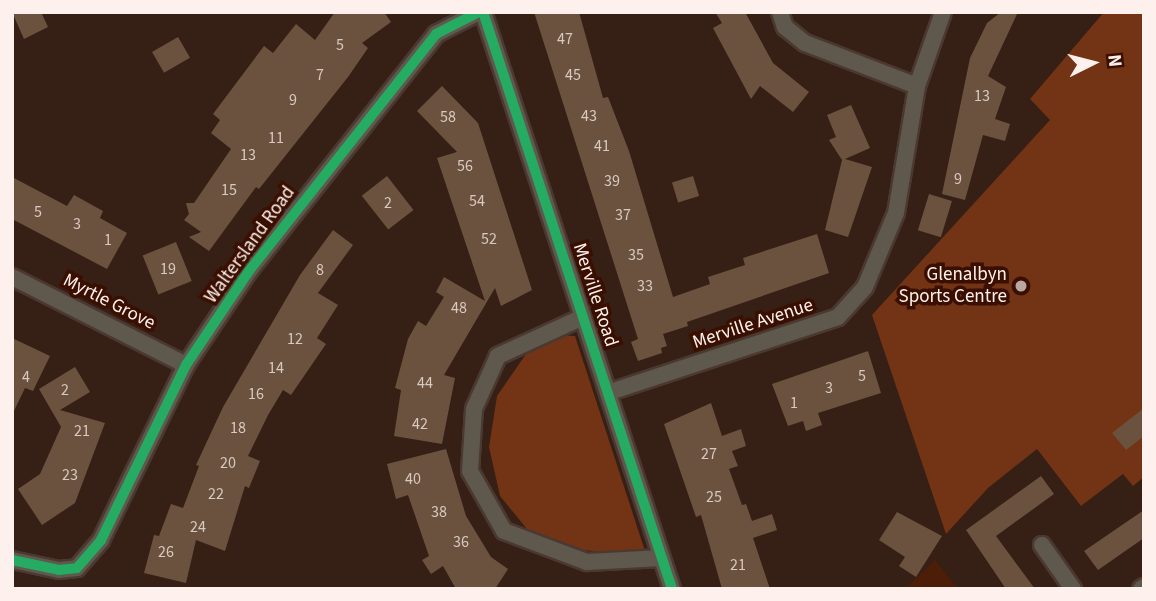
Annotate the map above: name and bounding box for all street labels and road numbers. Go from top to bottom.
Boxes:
street label: Waltersland Road [200,182,300,308]
street label: Merville Road [568,240,622,350]
street label: Myrtle Grove [59,269,159,335]
street label: Merville Avenue [690,294,816,354]

